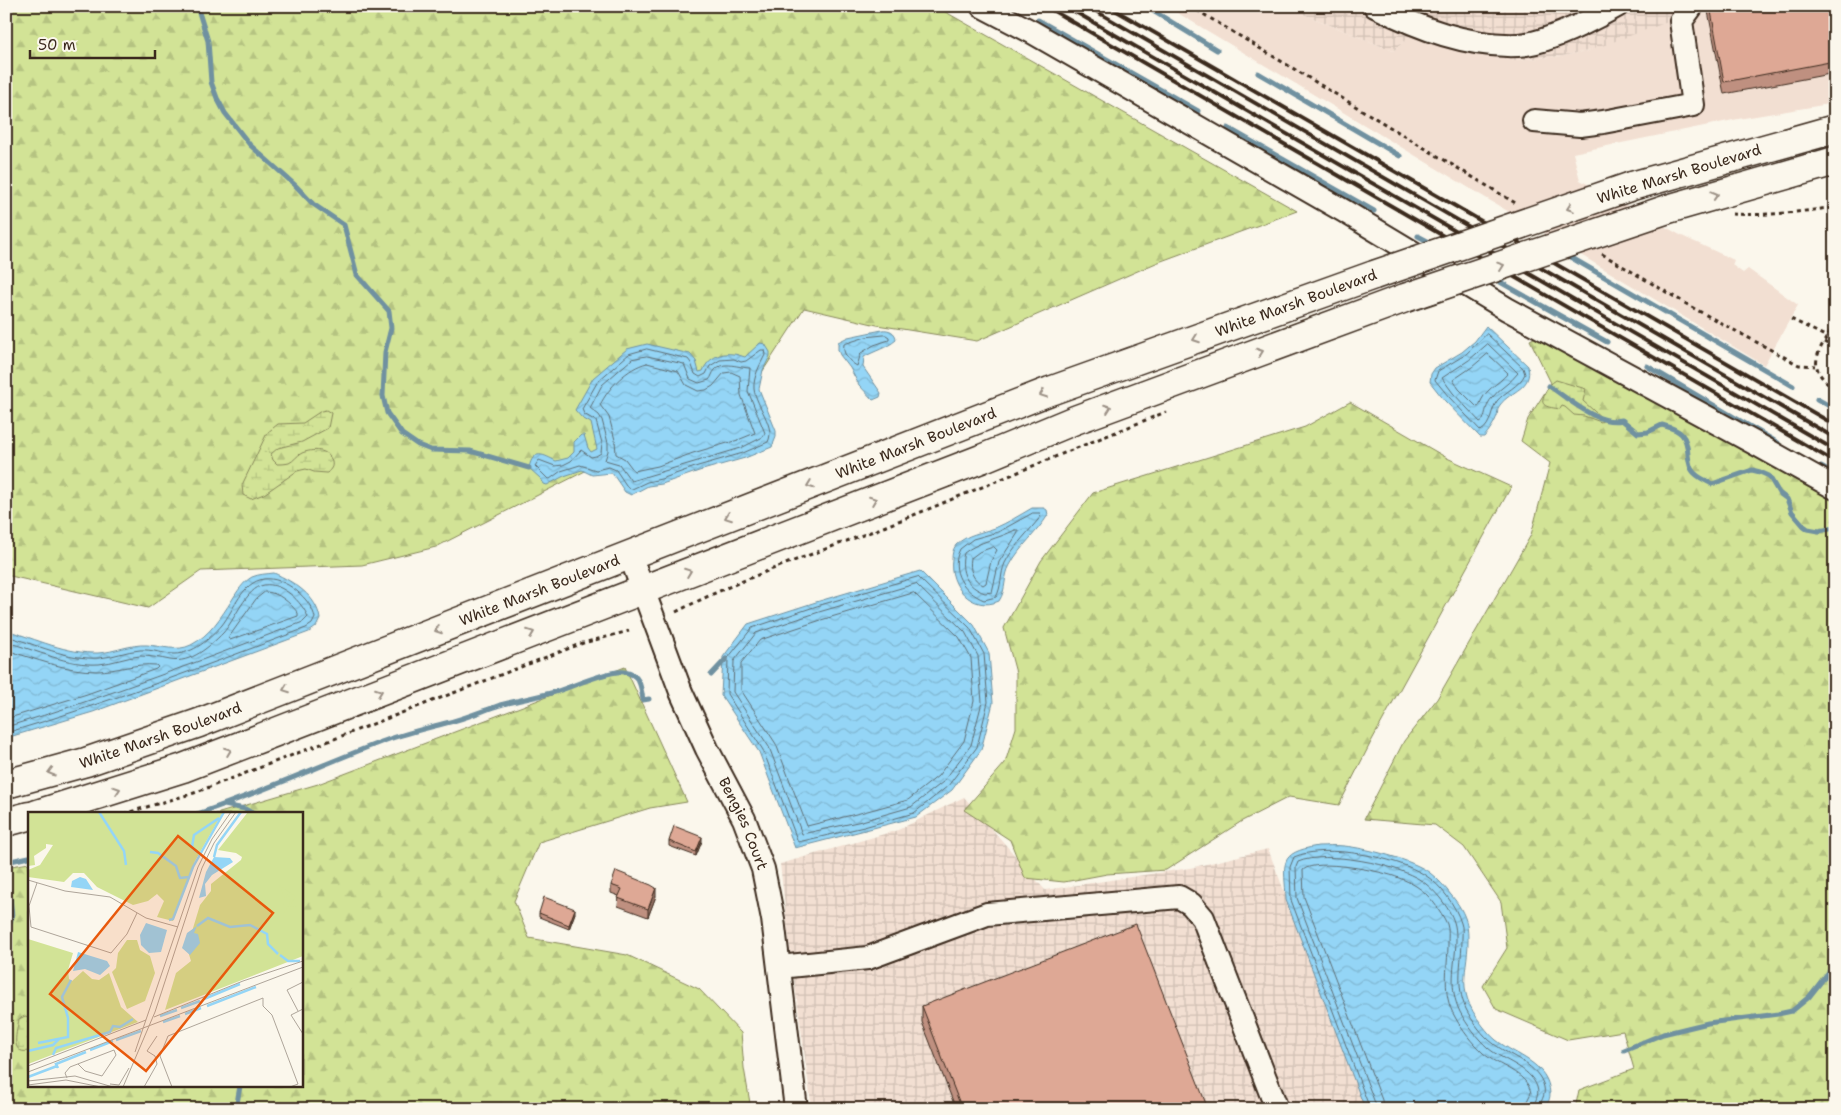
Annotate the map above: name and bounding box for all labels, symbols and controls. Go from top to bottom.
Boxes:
scale bar [30,28,155,60]
text: 50 m [38,35,76,55]
street label: White Marsh Boulevard [1594,139,1764,209]
one-way arrow [1710,191,1719,201]
one-way arrow [1566,202,1574,212]
one-way arrow [1496,262,1504,272]
street label: White Marsh Boulevard [1212,264,1380,342]
one-way arrow [1192,333,1201,343]
one-way arrow [1255,348,1264,358]
one-way arrow [1039,388,1048,398]
street label: White Marsh Boulevard [833,403,1000,484]
one-way arrow [1103,404,1112,414]
one-way arrow [807,479,815,489]
one-way arrow [868,496,877,507]
one-way arrow [724,511,733,521]
street label: White Marsh Boulevard [456,550,623,631]
one-way arrow [684,567,692,577]
one-way arrow [434,624,443,634]
one-way arrow [526,629,535,639]
one-way arrow [283,683,291,693]
one-way arrow [375,688,383,698]
street label: White Marsh Boulevard [77,697,245,774]
one-way arrow [223,746,232,757]
one-way arrow [47,767,55,777]
street label: Bengies Court [714,774,772,873]
one-way arrow [113,786,121,796]
inset map [28,812,302,1088]

